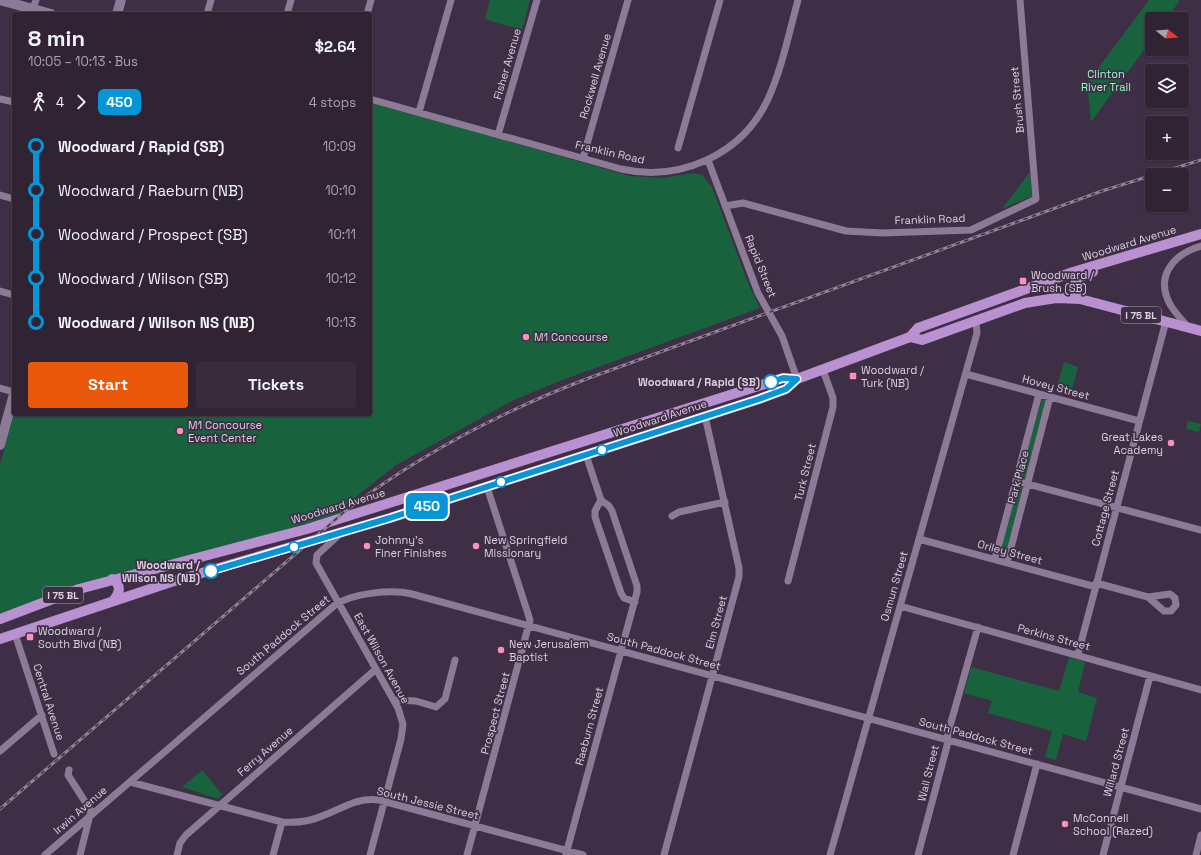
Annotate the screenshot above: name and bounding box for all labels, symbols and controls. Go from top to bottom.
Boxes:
north arrow [1145,12,1189,56]
map controls [1145,12,1189,212]
text: 8 min [28,24,85,52]
street label: Fisher Avenue [490,27,524,101]
street label: Rockwell Avenue [576,32,614,120]
text: $2.64 [315,37,356,56]
text: 10:05 – 10:13 · Bus [28,53,138,70]
button: layers [1145,64,1189,108]
street label: Brush Street [1007,66,1027,134]
park label: Clinton River Trail [1081,67,1131,94]
icon: walk [28,91,50,113]
icon: forward [70,91,92,113]
text: 450 [106,93,133,111]
text: 4 [56,94,64,111]
text: 4 stops [309,94,356,111]
button: + [1145,116,1189,160]
text: Woodward / Rapid (SB) [58,137,224,156]
street label: Franklin Road [574,137,646,167]
text: 10:09 [323,138,356,155]
button: − [1145,168,1189,212]
text: Woodward / Raeburn (NB) [58,181,243,200]
text: 10:10 [325,182,356,199]
street label: Franklin Road [894,211,966,227]
street label: Woodward Avenue [1080,222,1178,264]
text: Woodward / Prospect (SB) [58,225,248,244]
text: 10:11 [328,226,356,243]
street label: Rapid Street [742,233,780,299]
place label: Woodward / Brush (SB) [1031,268,1095,295]
text: Woodward / Wilson (SB) [58,269,229,288]
text: 10:12 [326,270,356,287]
marker: Woodward / Brush (SB) [1018,276,1028,286]
road number: I 75 BL [1121,307,1161,323]
text: Woodward / Wilson NS (NB) [58,313,255,332]
text: 10:13 [326,314,356,331]
place label: M1 Concourse [534,330,608,344]
marker: M1 Concourse [521,332,531,342]
button: Start [28,362,188,408]
button: Tickets [196,362,356,408]
place label: Woodward / Turk (NB) [861,363,925,390]
marker: Woodward / Turk (NB) [848,371,858,381]
street label: Hovey Street [1021,371,1091,403]
marker: Woodward / Rapid (SB) [763,374,779,390]
place label: Woodward / Rapid (SB) [638,375,760,390]
street label: Woodward Avenue [611,396,709,440]
place label: M1 Concourse Event Center [188,418,262,445]
marker: M1 Concourse Event Center [175,426,185,436]
place label: Great Lakes Academy [1101,430,1163,457]
marker: Great Lakes Academy [1166,438,1176,448]
street label: Turk Street [791,442,819,502]
unlabelled marker [596,444,608,456]
street label: Park Place [1004,449,1032,505]
street label: Cottage Street [1088,468,1122,548]
unlabelled marker [495,476,507,488]
street label: Woodward Avenue [289,485,387,527]
line badge: 450 [404,493,450,519]
text: 450 [414,497,440,515]
place label: Johnny's Finer Finishes [375,533,447,560]
place label: New Springfield Missionary [484,533,567,560]
street label: Oriley Street [976,537,1044,567]
unlabelled marker [288,541,300,553]
marker: Johnny's Finer Finishes [362,541,372,551]
marker: New Springfield Missionary [471,541,481,551]
street label: Osmun Street [877,549,911,623]
place label: Woodward / Wilson NS (NB) [122,558,201,586]
marker: Woodward / Wilson NS (NB) [203,563,219,579]
road number: I 75 BL [43,587,83,603]
street label: South Paddock Street [234,592,332,678]
street label: Elm Street [702,594,730,650]
street label: East Wilson Avenue [351,610,413,706]
street label: Perkins Street [1016,621,1092,653]
place label: Woodward / South Blvd (NB) [38,624,121,651]
street label: South Paddock Street [605,629,723,673]
marker: Woodward / South Blvd (NB) [25,632,35,642]
place label: New Jerusalem Baptist [509,637,589,664]
marker: New Jerusalem Baptist [496,645,506,655]
street label: Central Avenue [30,662,68,742]
street label: Prospect Street [477,670,513,756]
street label: Raeburn Street [572,685,606,767]
street label: South Paddock Street [917,714,1035,758]
street label: Ferry Avenue [234,723,296,779]
street label: Willard Street [1100,726,1132,798]
street label: Wall Street [914,743,942,803]
street label: Irwin Avenue [50,783,110,837]
street label: South Jessie Street [375,784,481,822]
place label: McConnell School (Razed) [1073,811,1153,838]
marker: McConnell School (Razed) [1060,819,1070,829]

